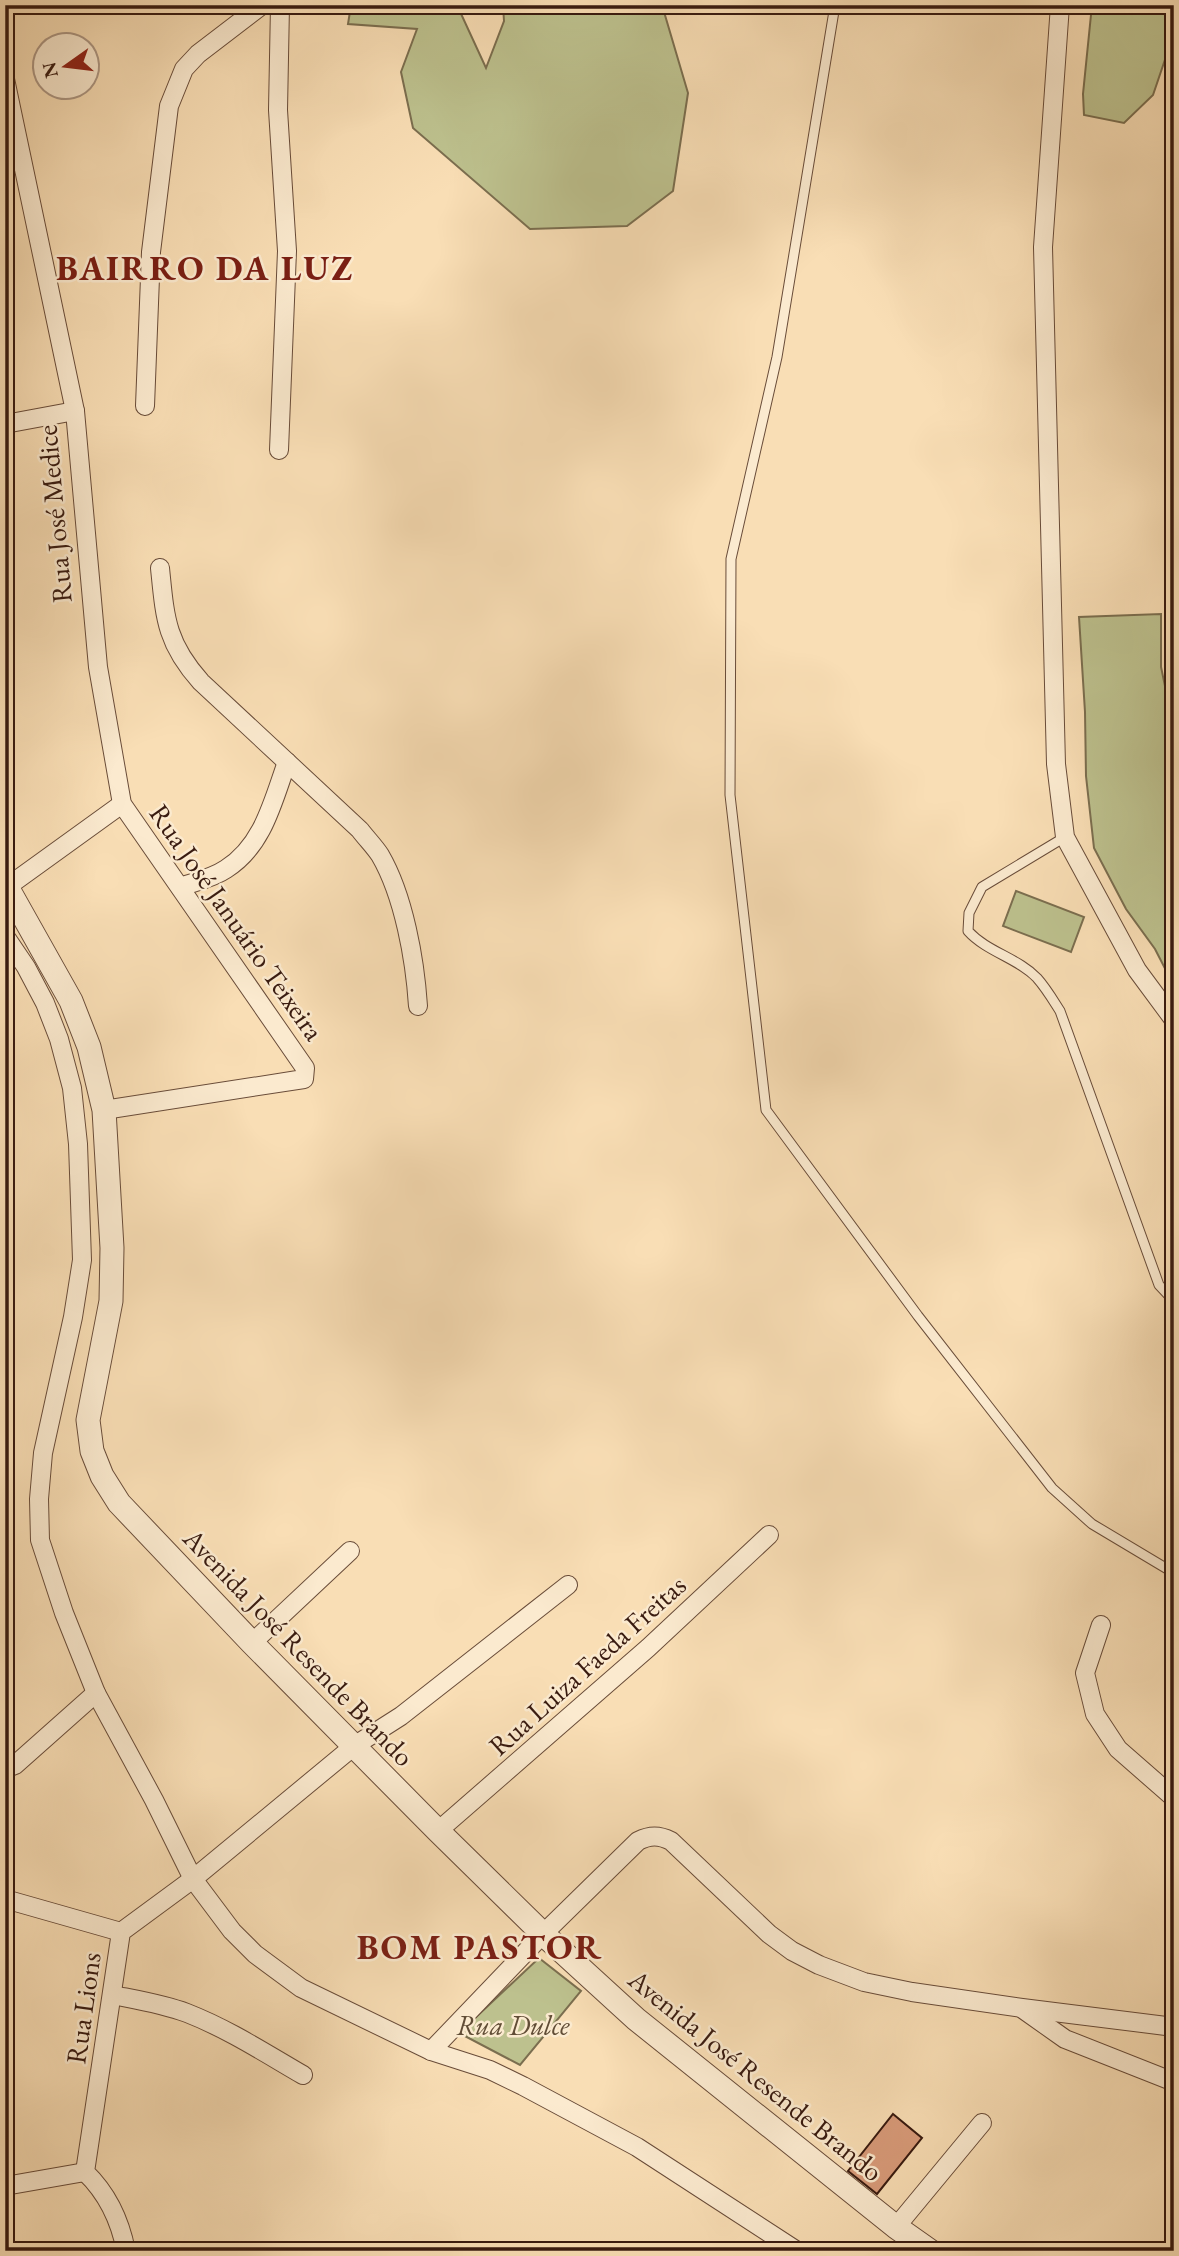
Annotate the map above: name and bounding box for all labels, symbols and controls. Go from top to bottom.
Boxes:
north arrow [32,32,102,102]
text: N [36,59,64,80]
district label: BAIRRO DA LUZ [56,245,354,290]
street label: Rua José Medice [28,423,80,604]
street label: Rua José Januário Teixeira [142,797,333,1048]
street label: Avenida José Resende Brando [175,1520,422,1774]
street label: Rua Luiza Faeda Freitas [481,1567,693,1763]
district label: BOM PASTOR [357,1924,603,1969]
street label: Rua Lions [57,1950,109,2066]
street label: Avenida José Resende Brando [621,1960,891,2189]
park label: Rua Dulce [456,2007,570,2043]

